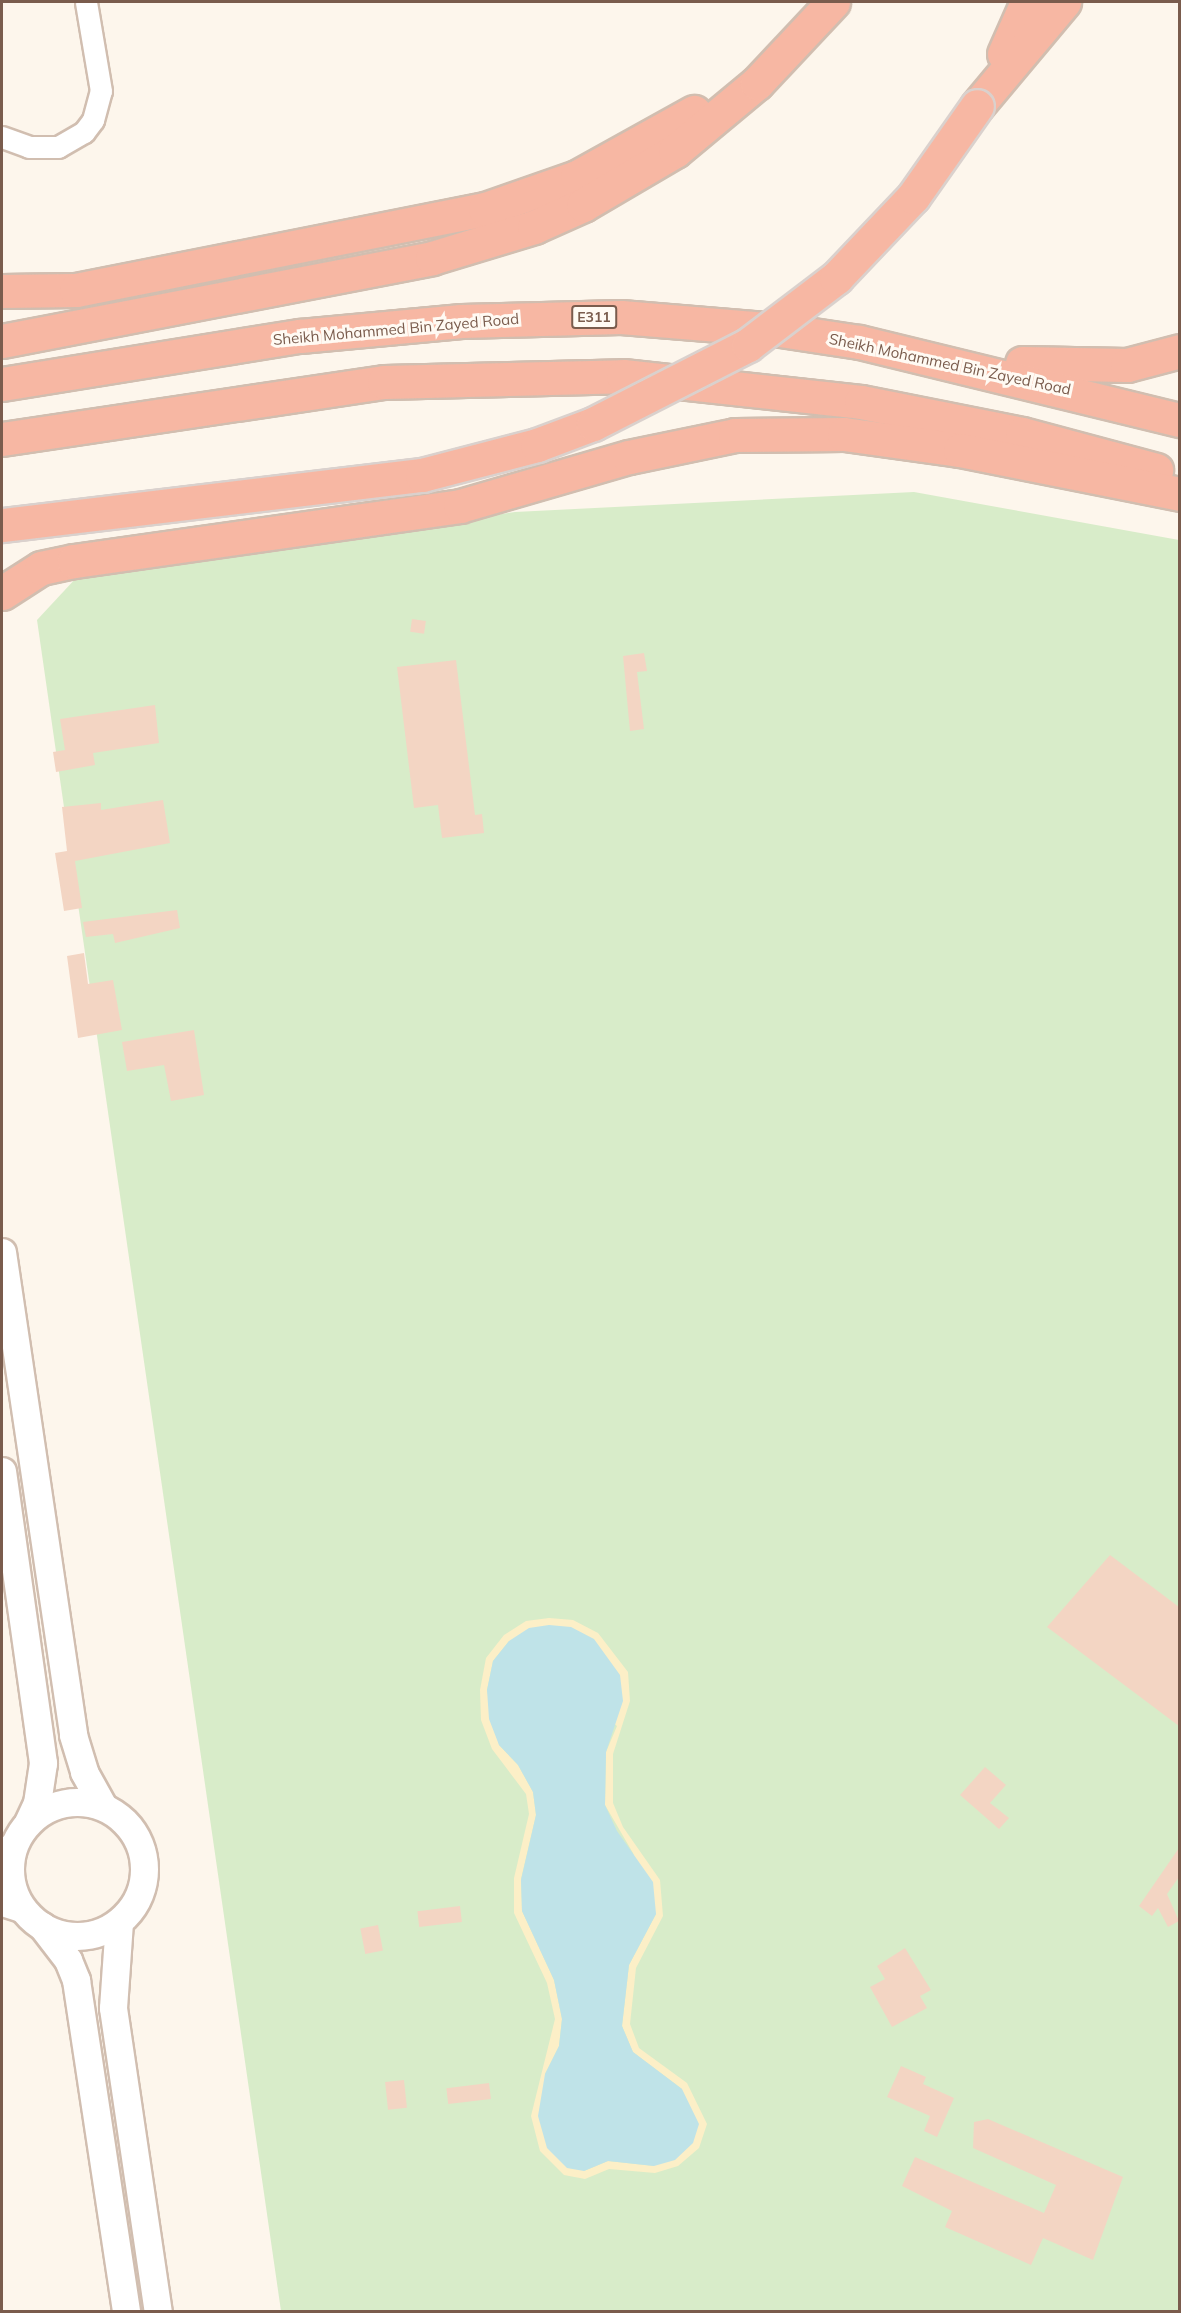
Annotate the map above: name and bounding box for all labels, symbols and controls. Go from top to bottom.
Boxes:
road number: E311 [570,306,618,328]
street label: Sheikh Mohammed Bin Zayed Road [272,309,520,349]
street label: Sheikh Mohammed Bin Zayed Road [827,330,1073,398]

